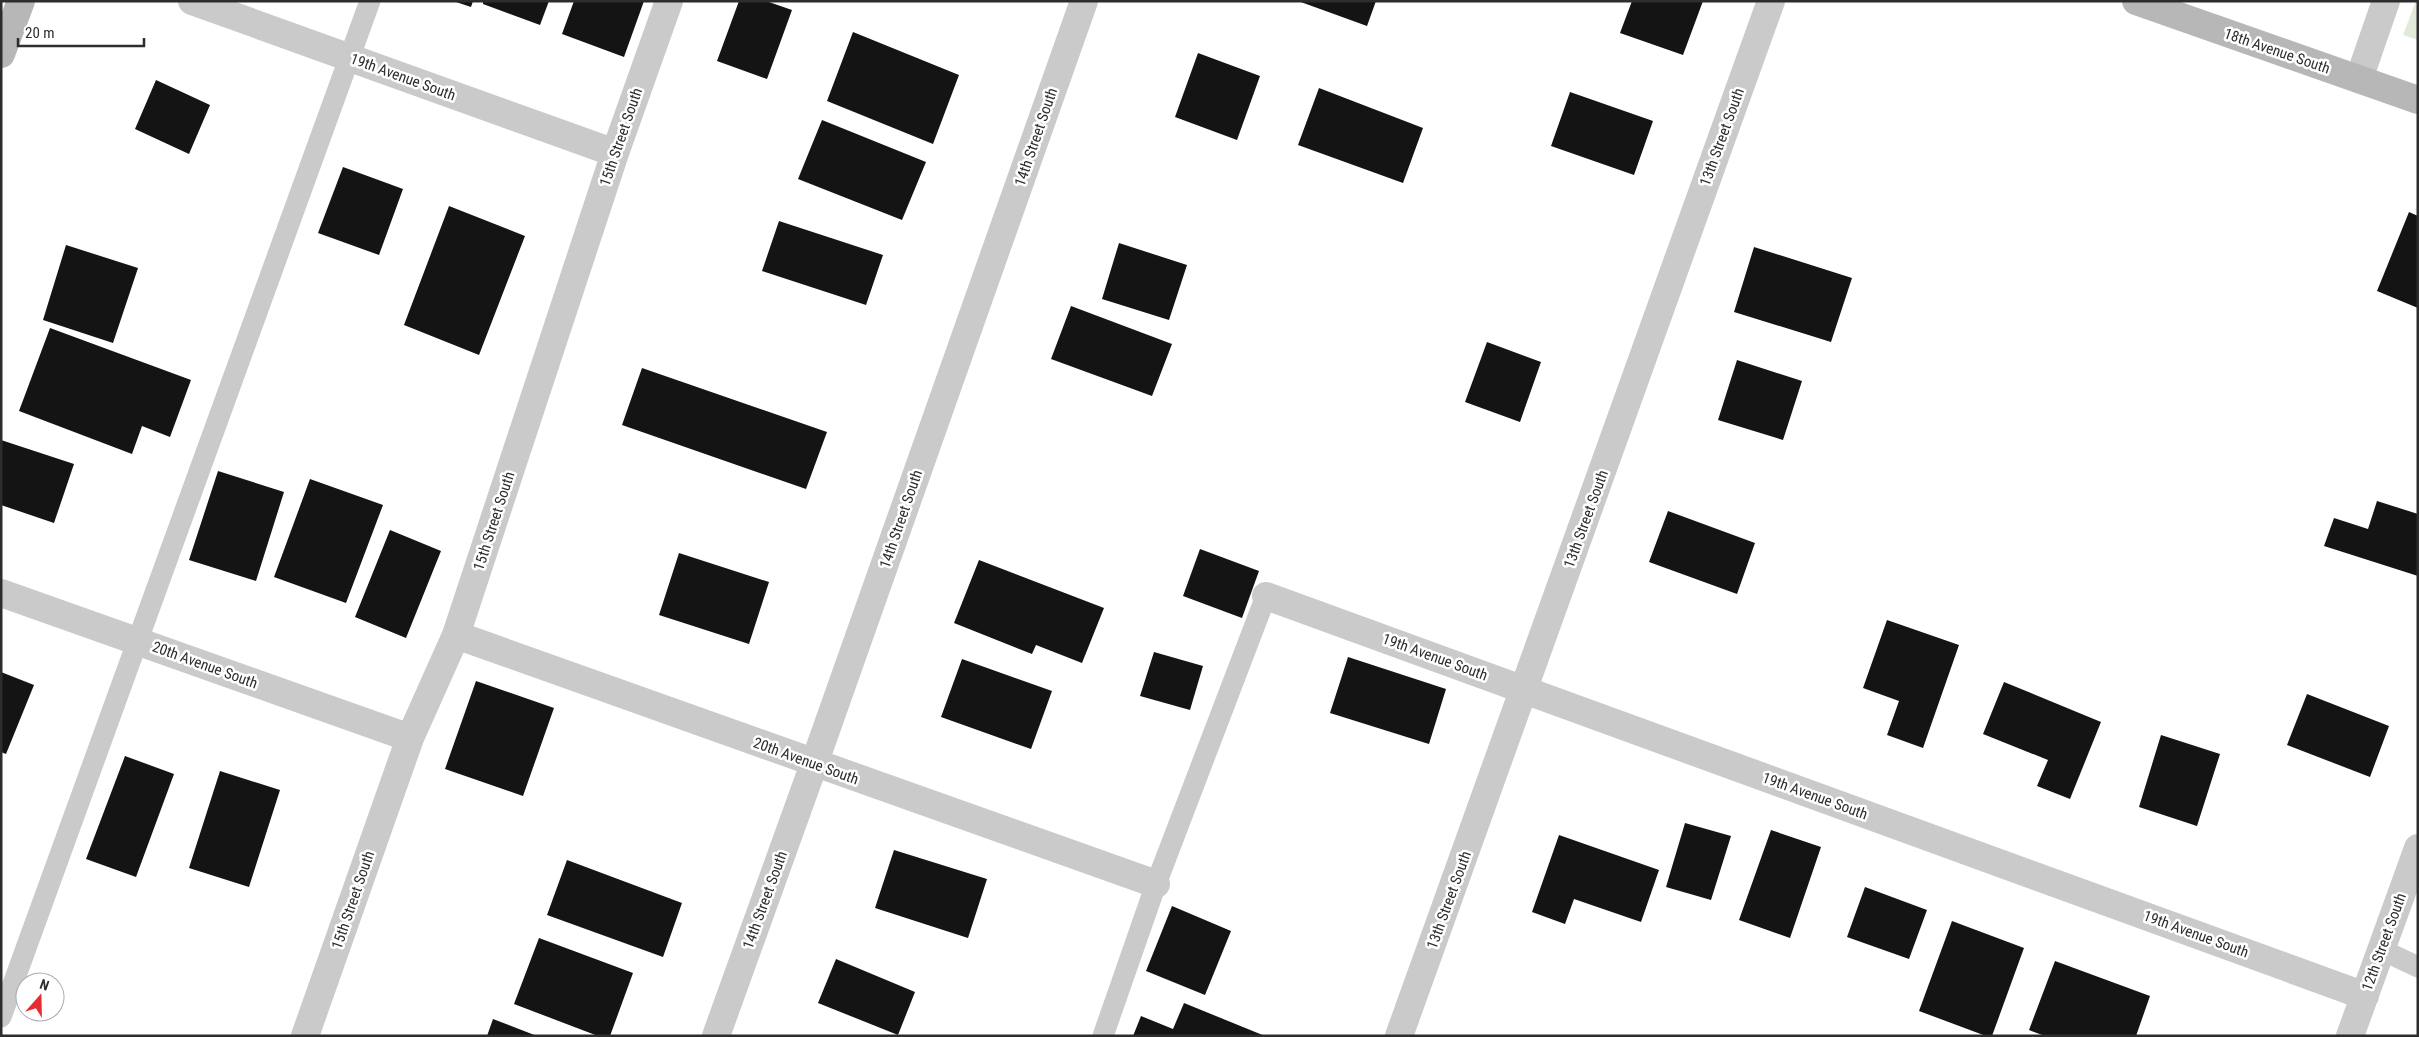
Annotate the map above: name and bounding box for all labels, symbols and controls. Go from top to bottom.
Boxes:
scale bar [18,15,144,47]
text: 20 m [25,24,55,42]
street label: 18th Avenue South [2222,24,2332,78]
street label: 19th Avenue South [348,50,458,104]
street label: 15th Street South [596,85,646,189]
street label: 14th Street South [1011,85,1061,189]
street label: 13th Street South [1696,86,1748,188]
street label: 14th Street South [876,467,926,571]
street label: 13th Street South [1560,468,1612,570]
street label: 15th Street South [470,469,518,573]
street label: 19th Avenue South [1380,630,1490,684]
street label: 20th Avenue South [150,638,260,692]
street label: 20th Avenue South [751,734,861,788]
street label: 19th Avenue South [1760,769,1870,823]
street label: 15th Street South [328,848,378,952]
street label: 14th Street South [739,849,791,951]
street label: 13th Street South [1423,849,1475,951]
street label: 12th Street South [2358,891,2410,993]
street label: 19th Avenue South [2141,907,2251,961]
north arrow [15,972,65,1022]
text: N [38,976,51,994]

